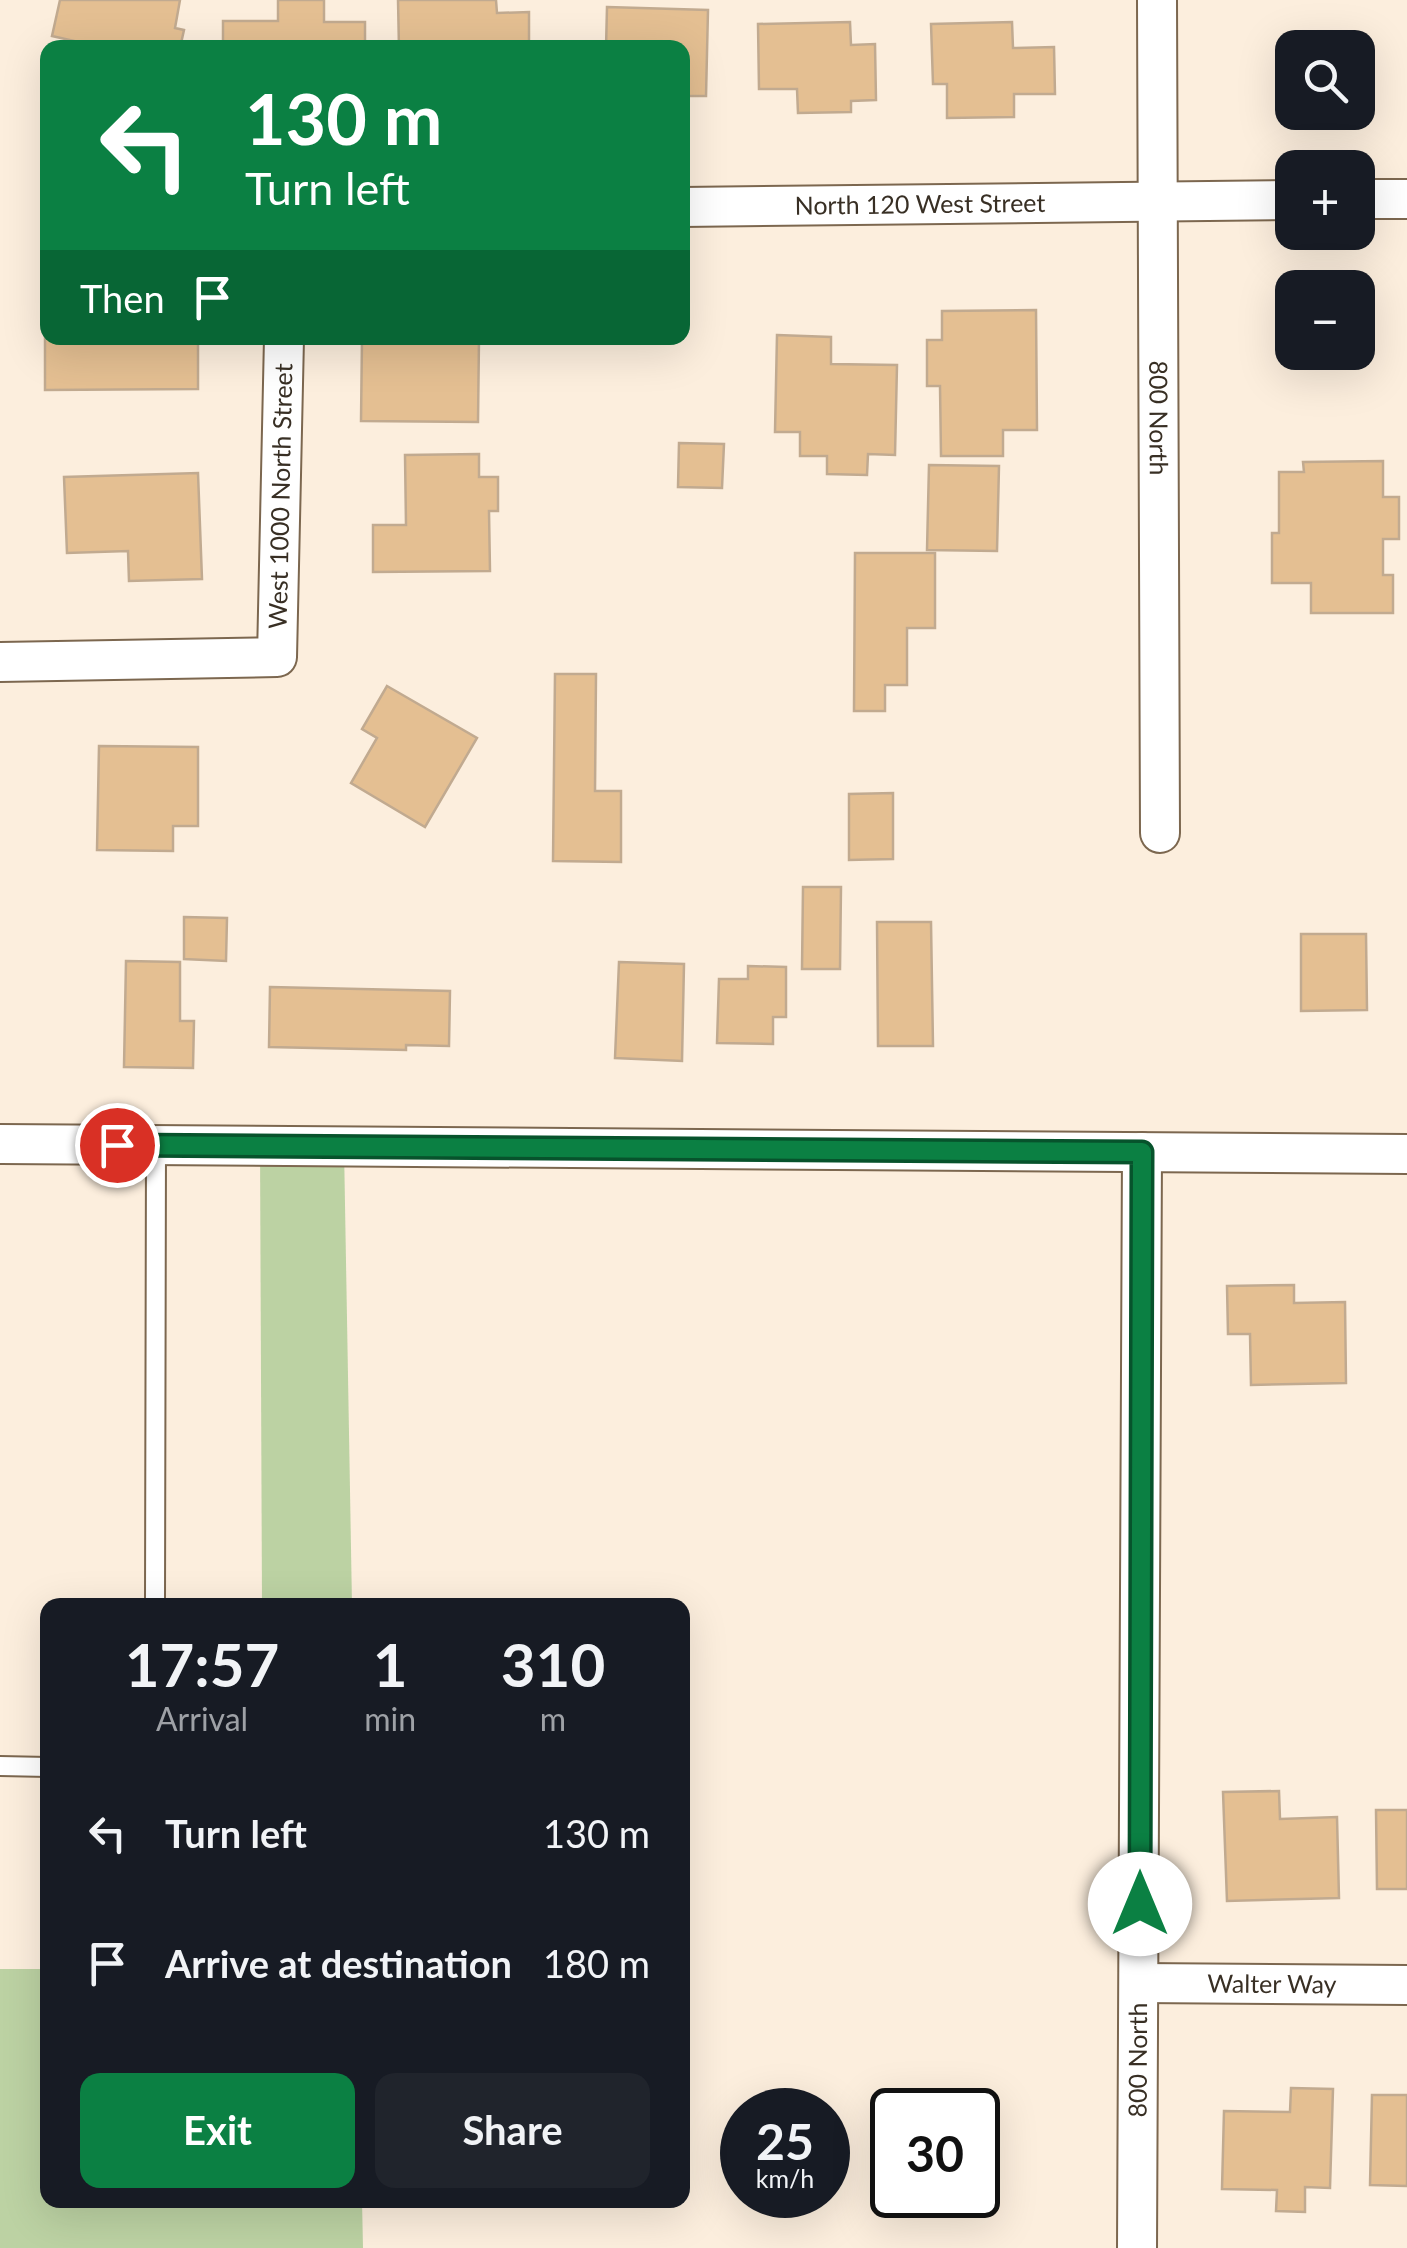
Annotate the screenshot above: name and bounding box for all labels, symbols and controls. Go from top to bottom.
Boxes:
map controls [1275,30,1375,370]
button: search [1275,30,1375,130]
text: 130 m [245,76,442,160]
icon: left [80,80,210,210]
button: + [1275,150,1375,250]
text: Turn left [245,161,410,215]
street label: North 120 West Street [794,187,1046,220]
icon: arrive [185,270,240,325]
button: − [1275,270,1375,370]
text: Then [80,275,165,321]
street label: 800 North [1144,361,1175,475]
street label: West 1000 North Street [262,363,297,629]
pin [75,1103,160,1188]
icon: arrive [90,1118,145,1173]
text: 17:57 [125,1628,279,1700]
text: 1 [373,1628,408,1700]
text: 310 [501,1628,605,1700]
text: Arrival [156,1699,248,1738]
text: min [364,1699,416,1738]
text: m [540,1699,566,1738]
icon: left [80,1806,135,1861]
text: Turn left [165,1810,307,1856]
text: 130 m [543,1810,650,1856]
position arrow [1088,1852,1192,1956]
icon: arrive [80,1936,135,1991]
text: Arrive at destination [165,1940,512,1986]
text: 180 m [543,1940,650,1986]
street label: Walter Way [1207,1968,1337,1998]
street label: 800 North [1122,2002,1152,2118]
button: Exit [80,2073,355,2188]
button: Share [375,2073,650,2188]
speed limit sign: 30 [870,2088,1000,2218]
text: 25 [756,2111,814,2171]
text: km/h [756,2163,814,2193]

